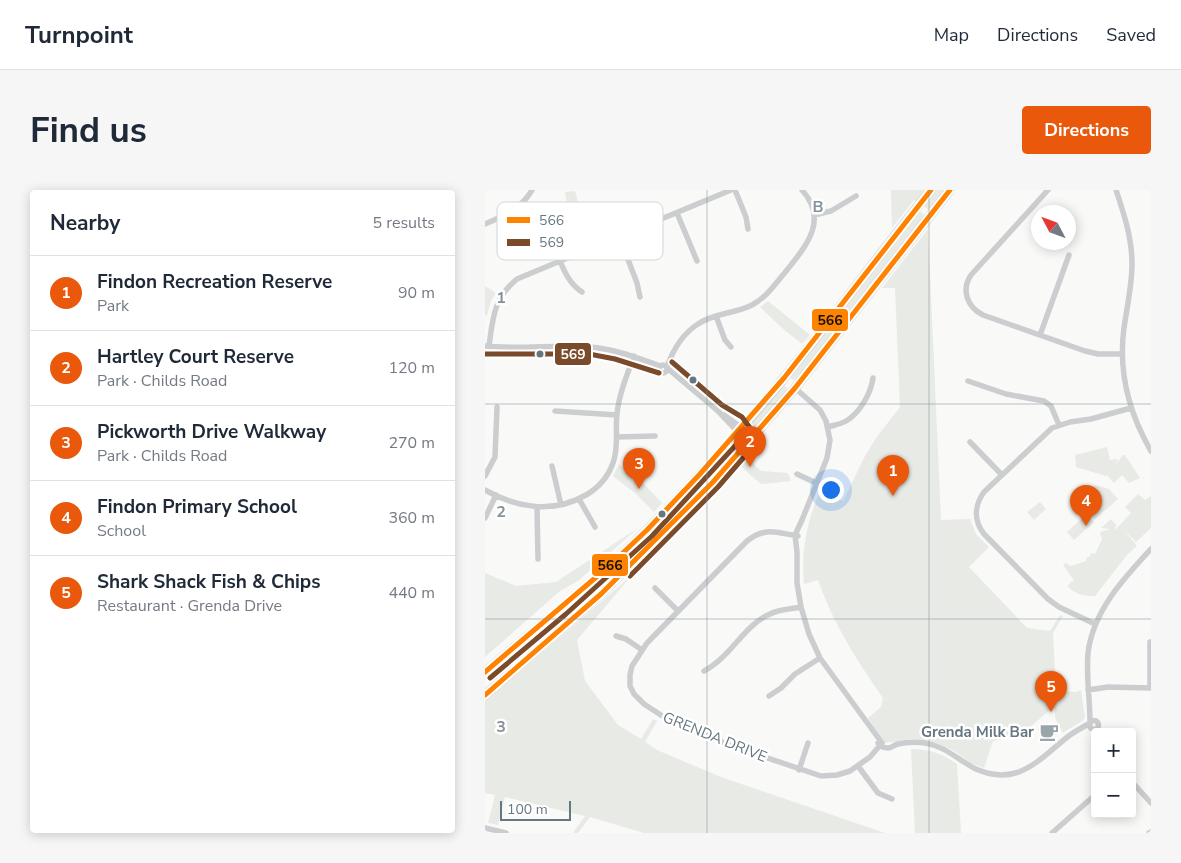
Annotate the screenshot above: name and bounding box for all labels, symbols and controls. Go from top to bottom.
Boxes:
text: Turnpoint [25,19,133,51]
text: Map [934,23,969,47]
text: Directions [997,23,1078,47]
text: Saved [1106,23,1156,47]
button: Directions [1022,106,1151,154]
text: Find us [30,107,147,154]
text: B [812,196,824,218]
legend [497,202,663,260]
north arrow [1031,205,1076,250]
text: Nearby [50,209,120,237]
text: 566 [539,211,564,230]
text: 5 results [373,212,435,234]
text: 569 [539,233,564,252]
text: Findon Recreation Reserve [97,269,332,295]
text: 1 [61,282,71,304]
text: 90 m [398,282,435,304]
text: 1 [496,287,506,309]
text: Park [97,295,129,317]
line badge: 566 [811,308,849,332]
text: 566 [817,311,843,330]
line badge: 569 [554,342,592,366]
text: Hartley Court Reserve [97,344,294,370]
text: 569 [560,345,586,364]
unlabelled marker [535,349,545,359]
text: 2 [61,357,71,379]
text: 120 m [388,357,435,379]
text: Park · Childs Road [97,370,227,392]
unlabelled marker [688,375,698,385]
text: Pickworth Drive Walkway [97,419,326,445]
pin: 2 [734,426,766,467]
text: 3 [61,432,71,454]
text: 270 m [388,432,435,454]
text: Park · Childs Road [97,445,227,467]
pin: 3 [623,448,655,489]
pin: 1 [877,455,909,496]
your location [818,477,844,503]
pin: 4 [1070,485,1102,526]
text: Findon Primary School [97,494,297,520]
text: 2 [496,501,506,523]
text: 4 [61,507,71,529]
text: 360 m [388,507,435,529]
unlabelled marker [657,509,667,519]
text: School [97,520,146,542]
line badge: 566 [591,553,629,577]
text: 566 [597,556,623,575]
text: Shark Shack Fish & Chips [97,569,321,595]
text: 5 [61,582,71,604]
text: 440 m [388,582,435,604]
text: Restaurant · Grenda Drive [97,595,282,617]
pin: 5 [1035,671,1067,712]
street label: GRENDA DRIVE [660,707,770,767]
text: 3 [496,716,506,738]
cafe icon: Grenda Milk Bar [1038,721,1060,743]
place label: Grenda Milk Bar [921,722,1034,742]
map controls [1091,728,1136,818]
button: + [1091,728,1136,773]
button: − [1091,773,1136,818]
scale bar [500,798,571,821]
text: 100 m [507,800,548,819]

